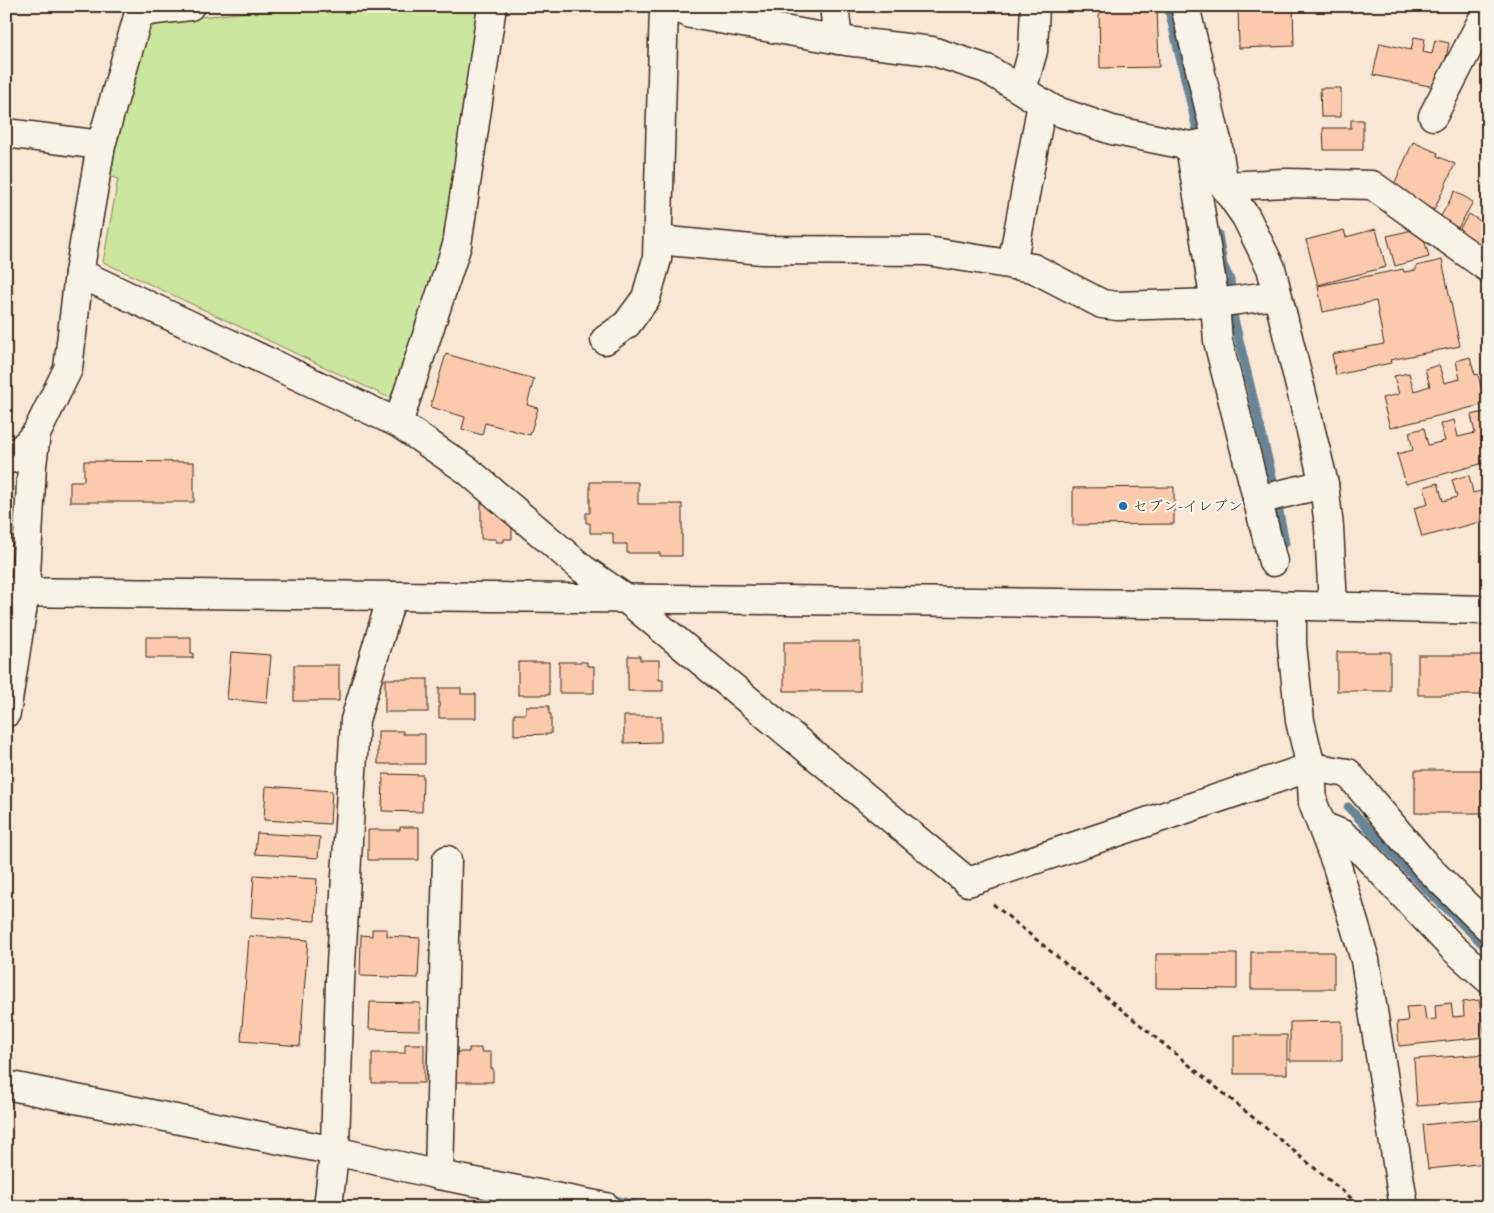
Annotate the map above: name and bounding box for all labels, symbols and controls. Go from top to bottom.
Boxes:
place label: セブン-イレブン [1133,496,1243,517]
marker: セブン-イレブン [1117,500,1129,512]

